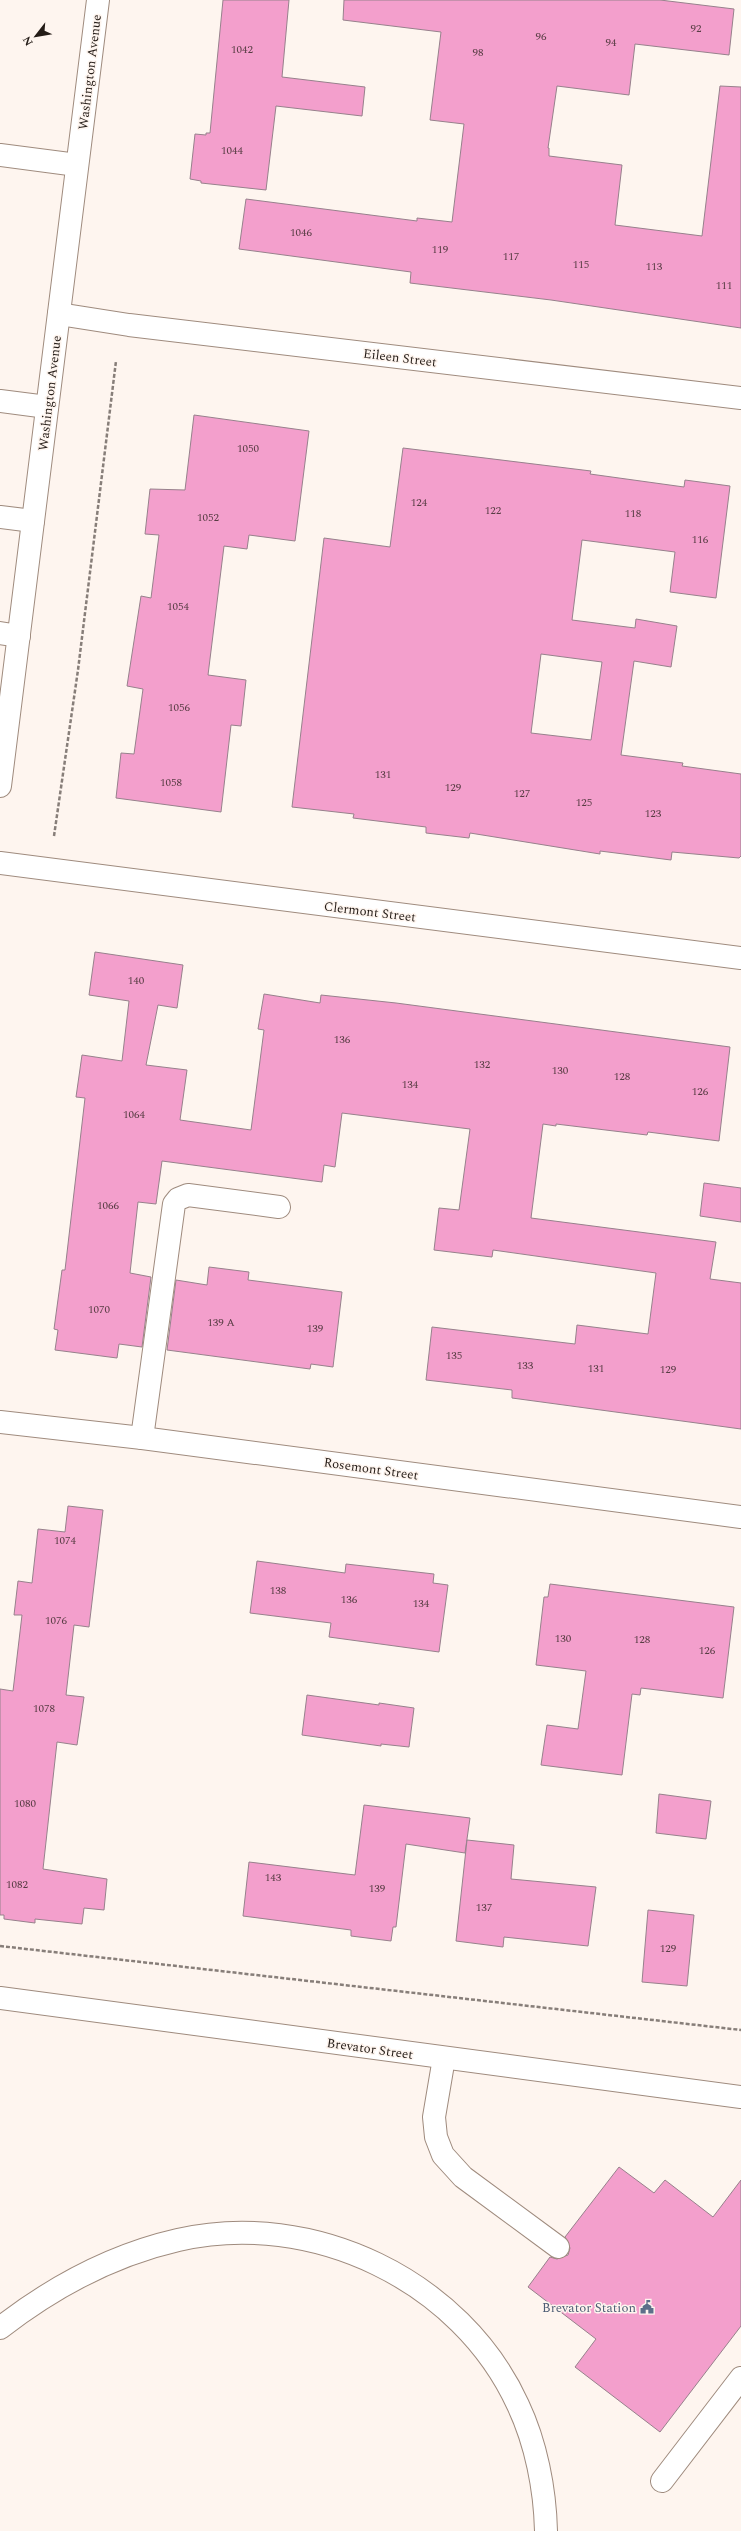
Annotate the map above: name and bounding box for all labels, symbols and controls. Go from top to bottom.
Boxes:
street label: Washington Avenue [73,13,107,131]
north arrow [16,16,56,56]
house number: 92 [691,20,702,37]
house number: 96 [536,28,547,45]
text: N [18,33,37,49]
house number: 94 [606,34,617,51]
house number: 1042 [231,41,253,58]
house number: 98 [473,44,484,61]
house number: 1044 [221,142,243,159]
house number: 1046 [290,224,312,241]
house number: 119 [432,241,449,258]
house number: 117 [503,248,520,265]
house number: 115 [573,256,589,273]
house number: 113 [646,258,663,275]
house number: 111 [716,277,732,294]
street label: Washington Avenue [33,334,67,452]
street label: Eileen Street [362,344,438,372]
house number: 1050 [237,440,259,457]
house number: 124 [411,494,428,511]
house number: 122 [485,502,502,519]
house number: 118 [625,505,642,522]
house number: 1052 [197,509,219,526]
house number: 116 [692,531,709,548]
house number: 1054 [167,598,189,615]
house number: 1056 [168,699,190,716]
house number: 131 [375,766,391,783]
house number: 1058 [160,774,182,791]
house number: 129 [445,779,462,796]
house number: 127 [514,785,531,802]
house number: 125 [576,794,592,811]
house number: 123 [645,805,662,822]
street label: Clermont Street [323,896,417,928]
house number: 140 [128,972,145,989]
house number: 136 [334,1031,351,1048]
house number: 132 [474,1056,491,1073]
house number: 130 [552,1062,569,1079]
house number: 128 [614,1068,631,1085]
house number: 134 [402,1076,419,1093]
house number: 126 [692,1083,709,1100]
house number: 1064 [123,1106,145,1123]
house number: 1066 [97,1197,119,1214]
house number: 1070 [88,1301,110,1318]
house number: 139 A [207,1314,235,1331]
house number: 139 [307,1320,324,1337]
house number: 135 [446,1347,462,1364]
house number: 133 [517,1357,534,1374]
house number: 131 [588,1360,604,1377]
house number: 129 [660,1361,677,1378]
street label: Rosemont Street [322,1452,420,1486]
house number: 1074 [54,1532,76,1549]
house number: 138 [270,1582,287,1599]
house number: 136 [341,1591,358,1608]
house number: 134 [413,1595,430,1612]
house number: 1076 [45,1612,67,1629]
house number: 130 [555,1630,572,1647]
house number: 128 [634,1631,651,1648]
house number: 126 [699,1642,716,1659]
house number: 1078 [33,1700,55,1717]
house number: 1080 [14,1795,36,1812]
house number: 143 [265,1869,282,1886]
house number: 1082 [6,1876,28,1893]
house number: 139 [369,1880,386,1897]
house number: 137 [476,1899,493,1916]
house number: 129 [660,1940,677,1957]
street label: Brevator Street [326,2033,415,2065]
place label: Brevator Station [542,2298,636,2318]
public building icon: Brevator Station [639,2299,655,2315]

